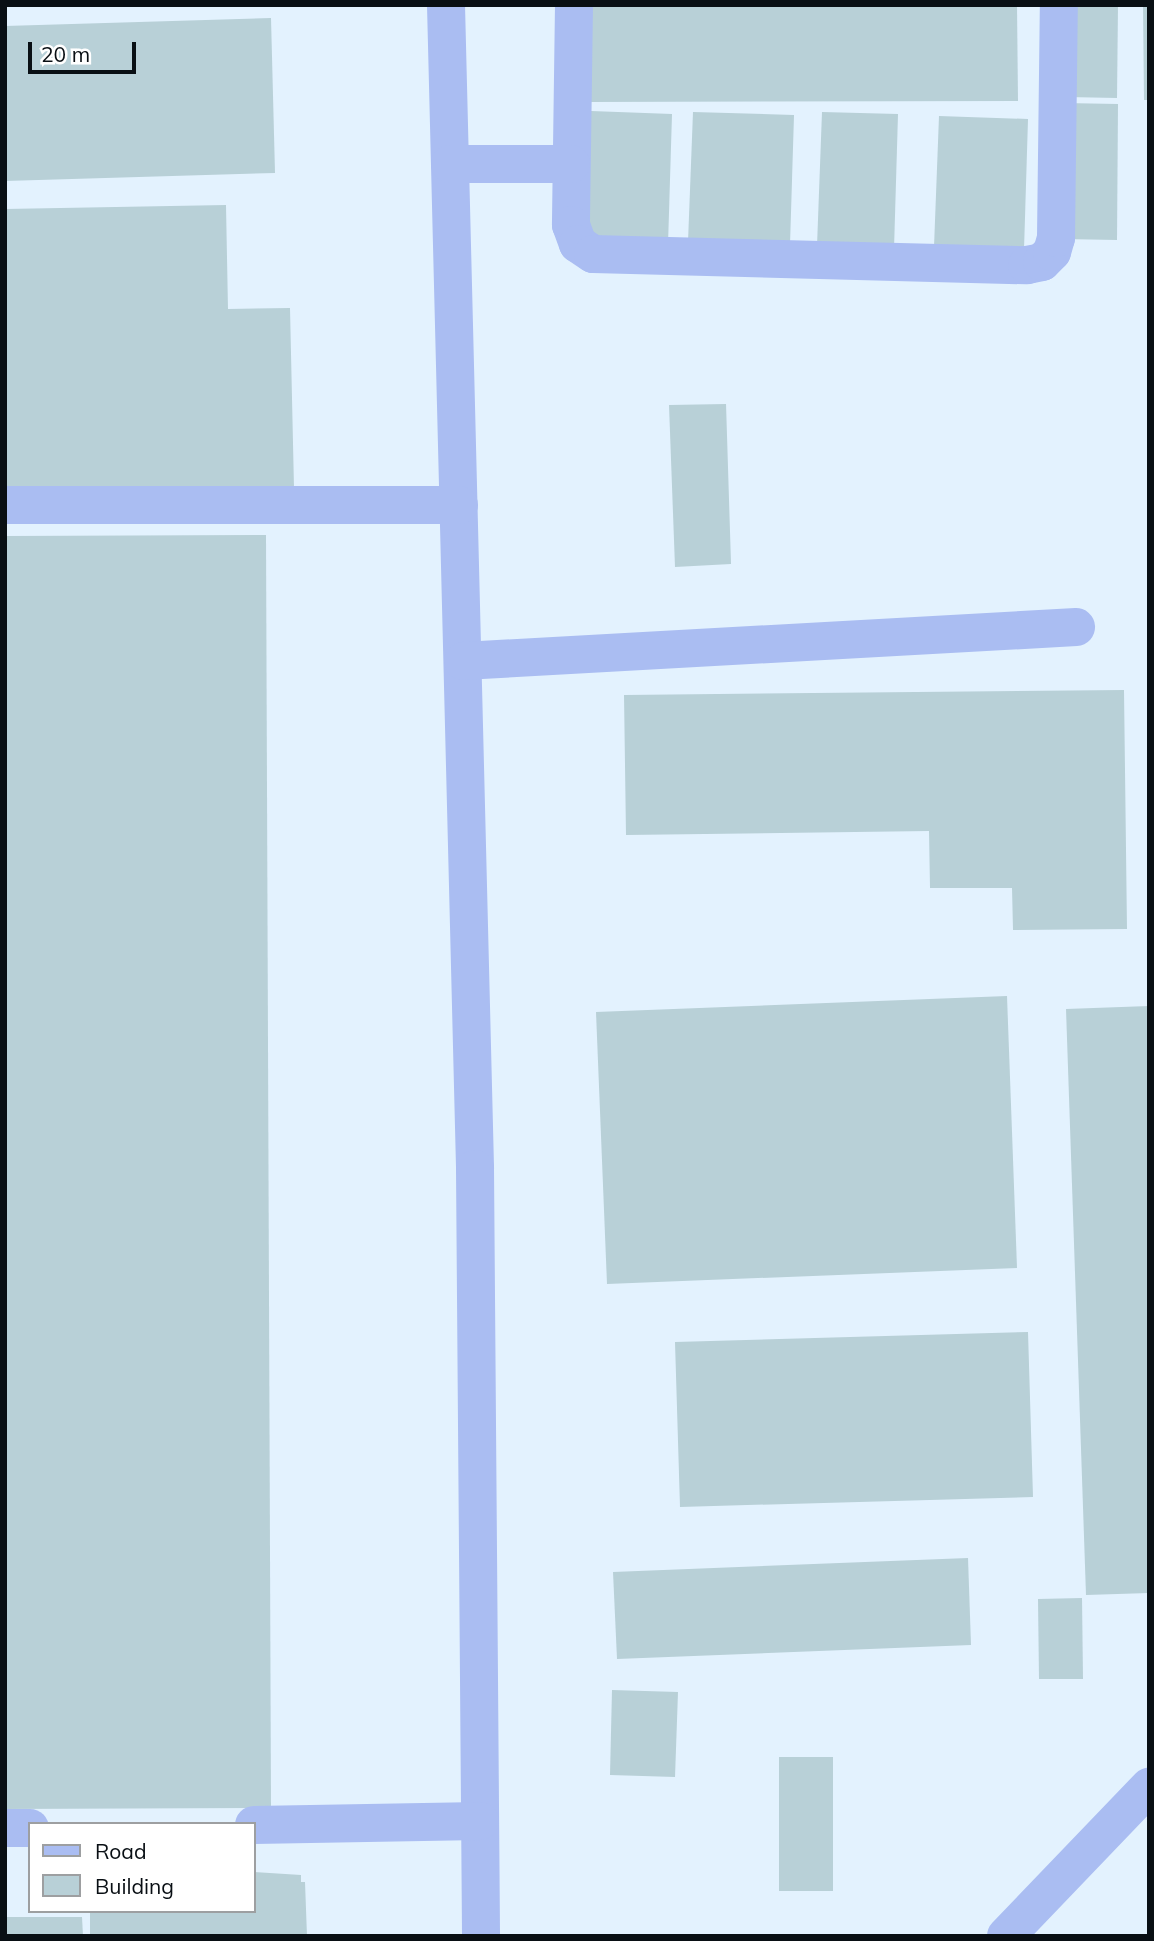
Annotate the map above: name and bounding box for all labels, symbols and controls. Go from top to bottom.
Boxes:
scale bar [32,28,140,72]
text: 20 m [41,41,90,67]
legend [28,1822,256,1913]
text: Road [95,1838,146,1864]
text: Building [95,1873,174,1899]

